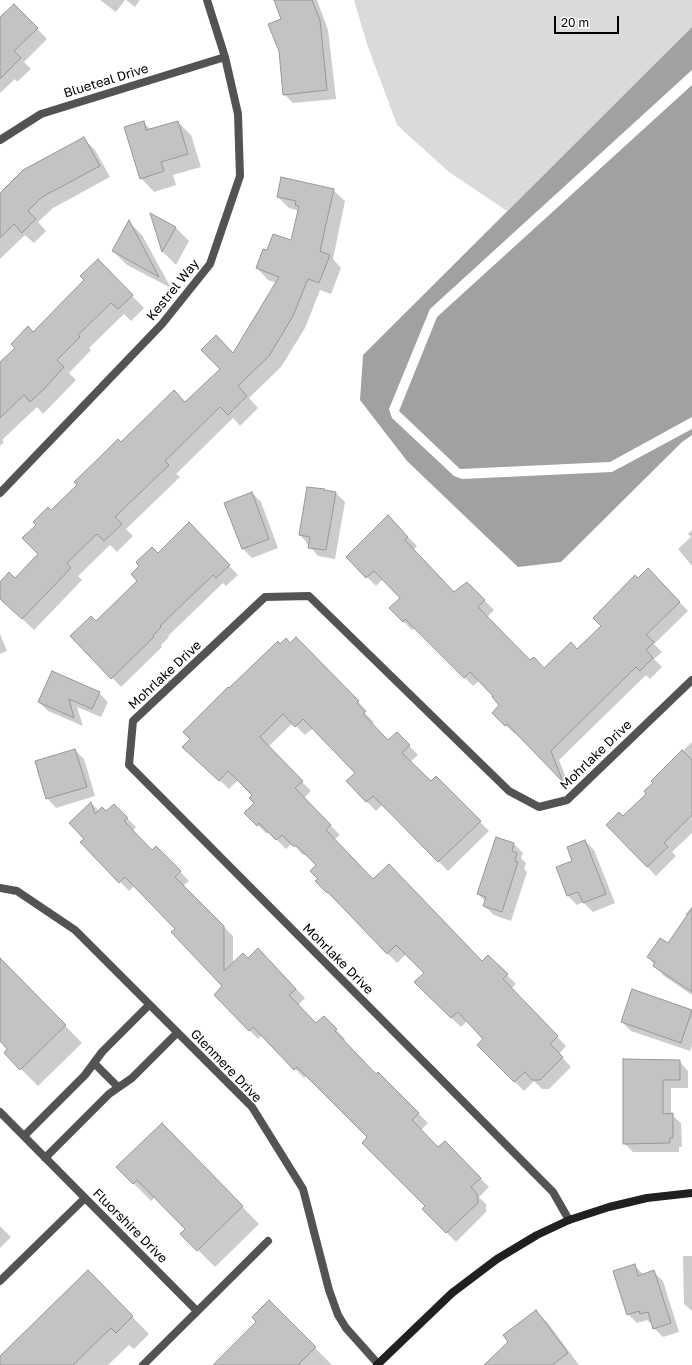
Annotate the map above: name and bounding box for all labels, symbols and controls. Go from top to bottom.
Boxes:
scale bar [556,8,621,34]
text: 20 m [561,15,589,30]
street label: Blueteal Drive [62,61,150,101]
street label: Kestrel Way [143,256,203,324]
street label: Mohrlake Drive [125,637,205,713]
street label: Mohrlake Drive [557,717,635,793]
street label: Mohrlake Drive [299,920,377,998]
street label: Glenmere Drive [187,1026,265,1106]
street label: Fluorshire Drive [90,1186,170,1266]

